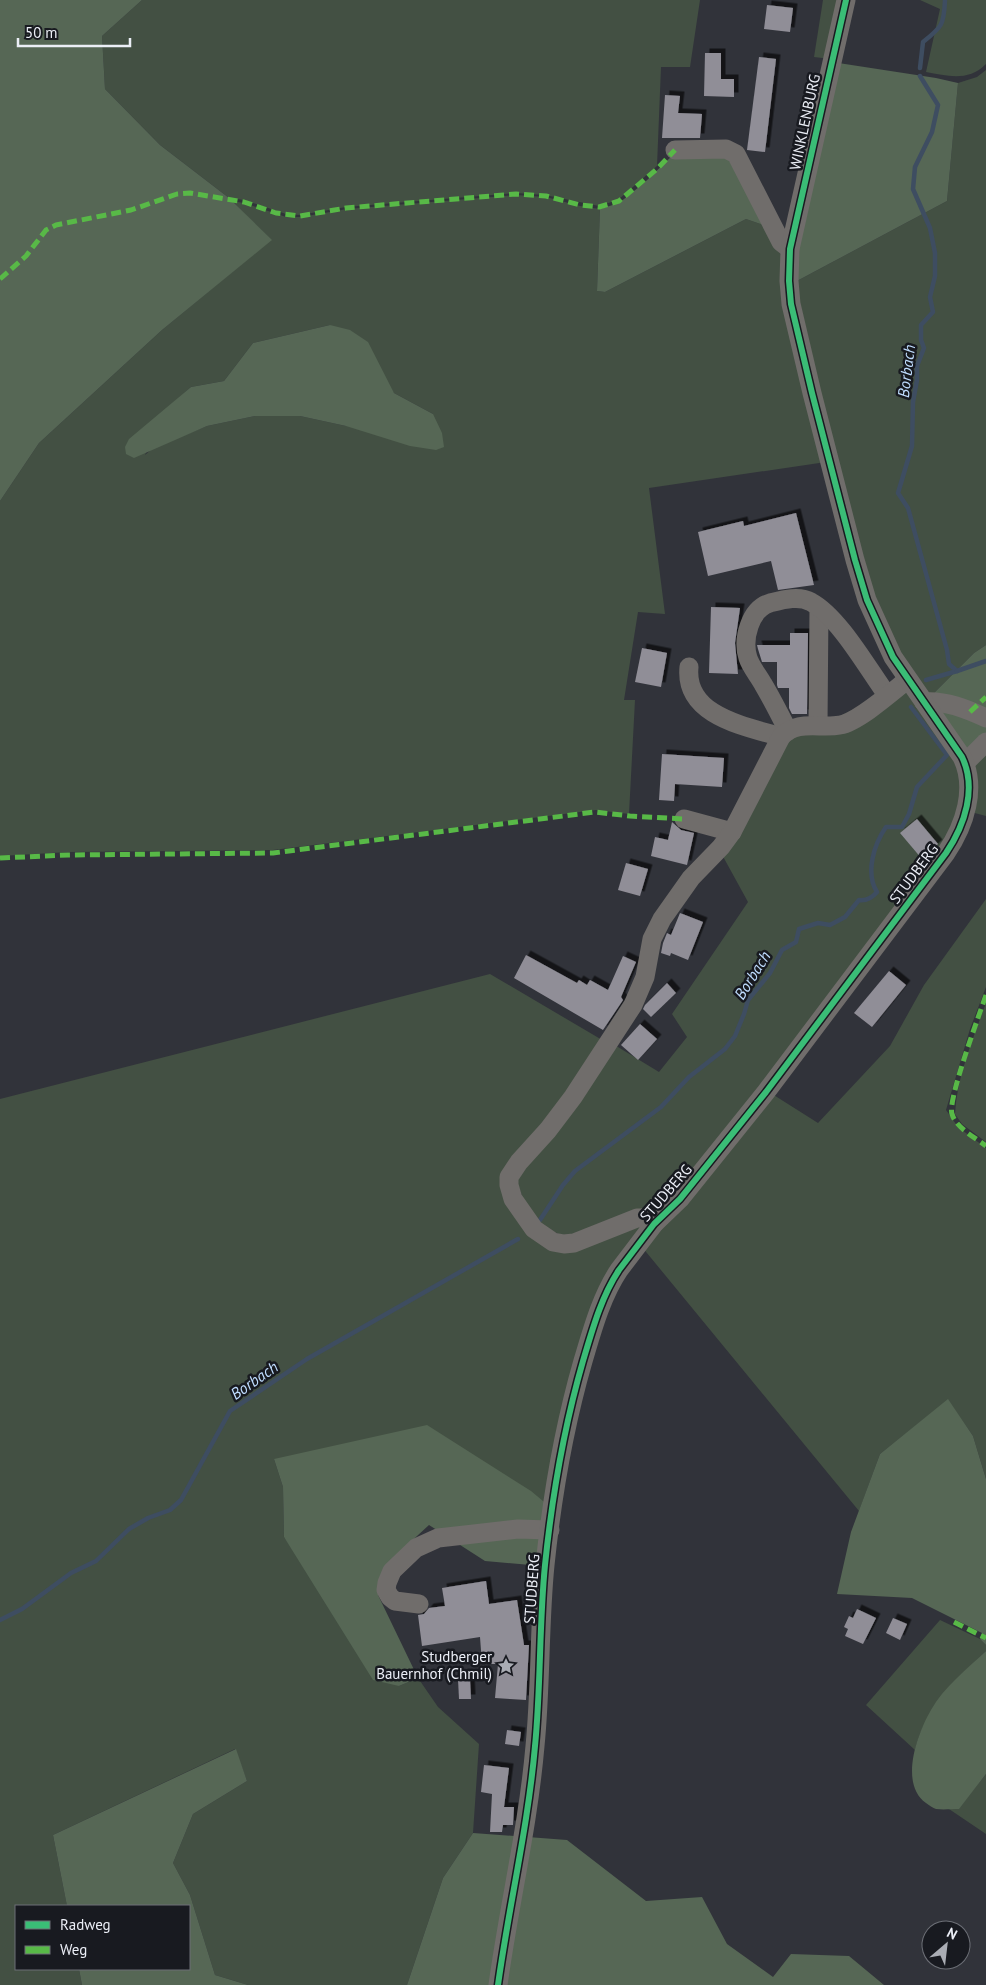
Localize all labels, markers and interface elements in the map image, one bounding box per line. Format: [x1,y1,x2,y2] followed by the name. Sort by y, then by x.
[18,15,130,47] scale bar
[25,23,58,42] text: 50 m
[785,72,824,172] street label: WINKLENBURG
[893,343,919,399] water label: Borbach
[885,840,942,907] street label: STUDBERG
[729,947,775,1003] water label: Borbach
[635,1160,696,1225] street label: STUDBERG
[226,1356,282,1404] water label: Borbach
[520,1553,543,1625] street label: STUDBERG
[376,1647,492,1683] place label: Studberger Bauernhof (Chmil)
[496,1656,516,1676] place icon: Studberger Bauernhof (Chmil)
[15,1905,190,1970] legend
[60,1915,111,1934] text: Radweg
[921,1920,971,1970] north arrow
[944,1923,960,1944] text: N
[60,1940,87,1959] text: Weg

